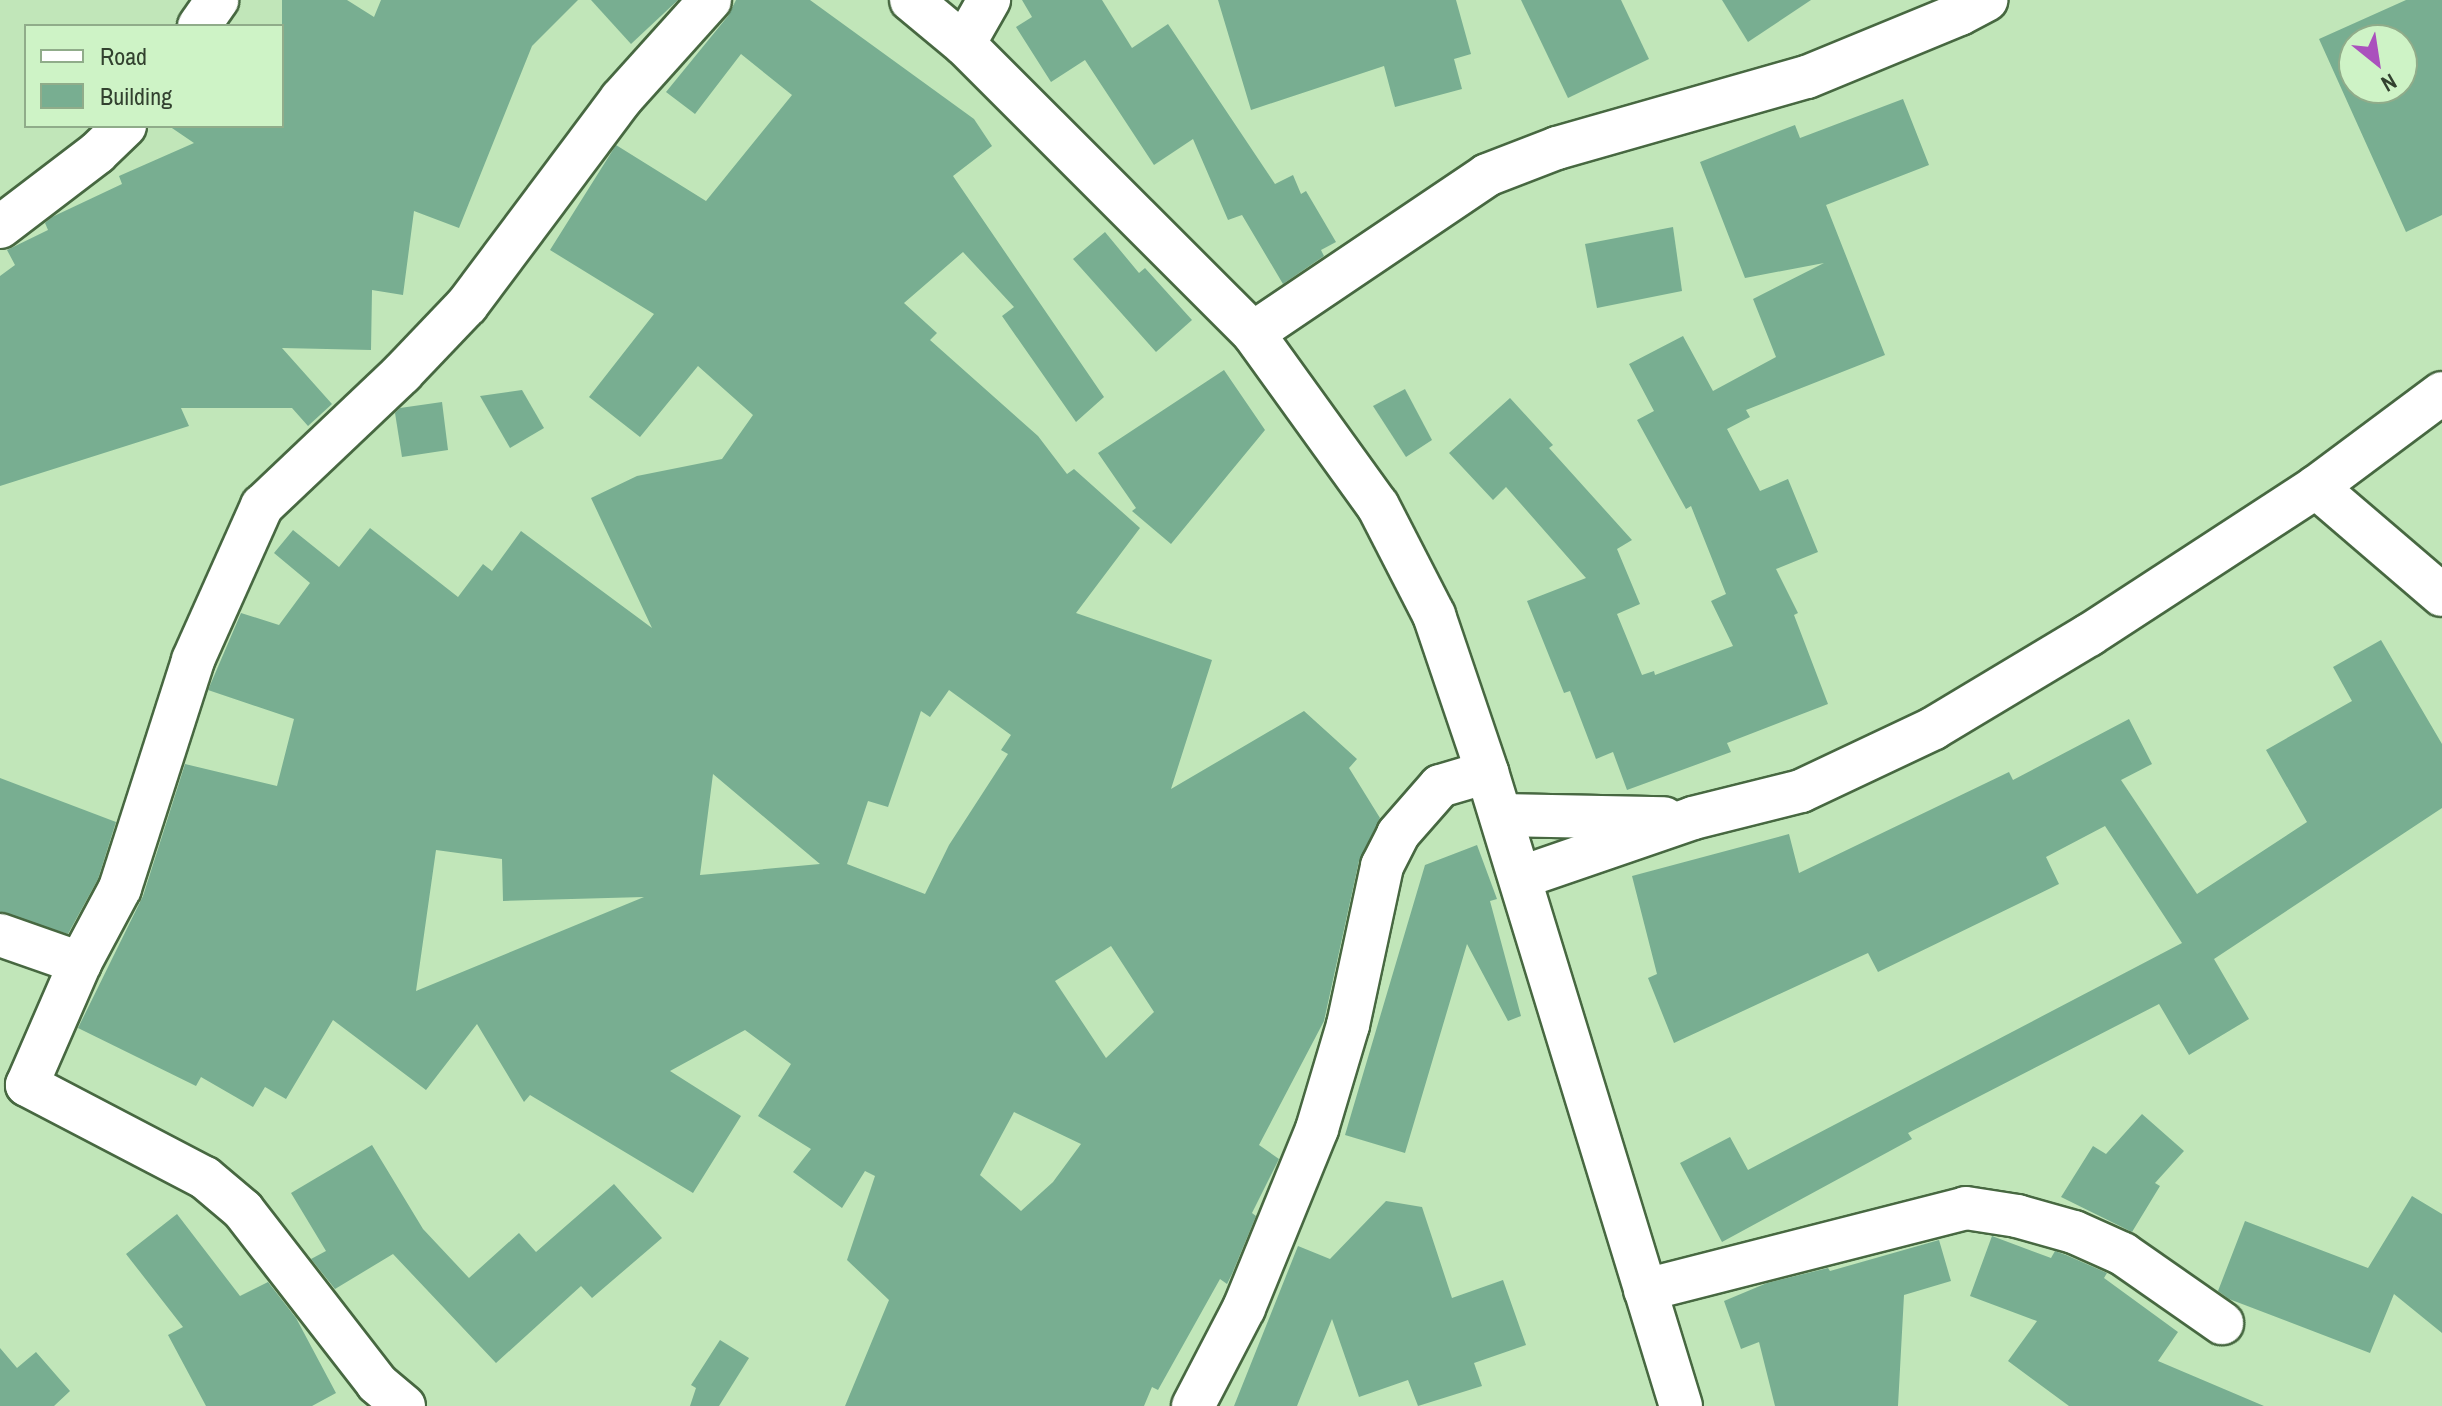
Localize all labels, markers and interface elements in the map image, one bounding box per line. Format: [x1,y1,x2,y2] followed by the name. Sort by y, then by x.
[24,24,284,128] legend
[2338,24,2418,104] north arrow
[100,40,147,72] text: Road
[2376,67,2402,99] text: N
[100,80,172,112] text: Building

